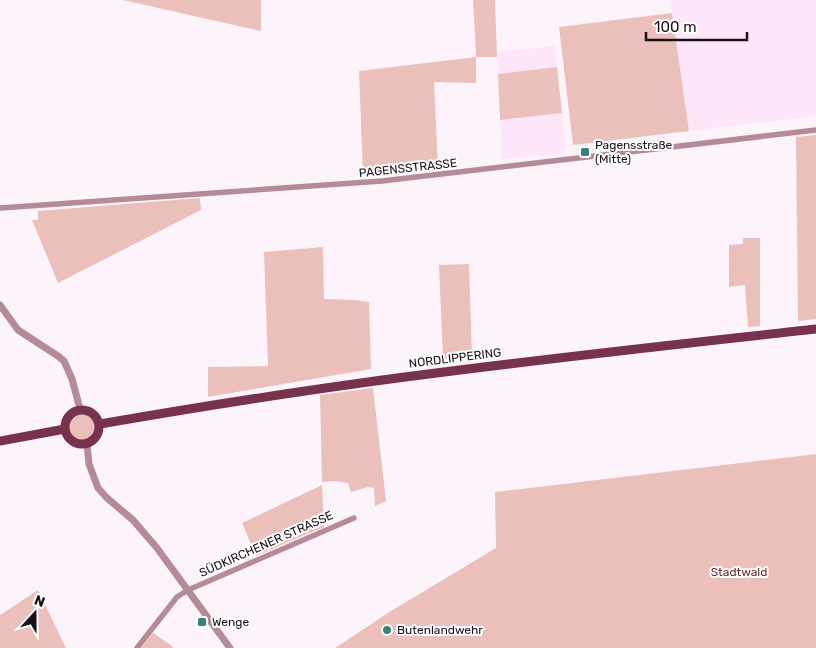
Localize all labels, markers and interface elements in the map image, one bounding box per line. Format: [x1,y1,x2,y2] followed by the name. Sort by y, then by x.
[646,10,747,42] scale bar
[654,18,696,36] text: 100 m
[595,138,672,166] place label: Pagensstraße (Mitte)
[579,146,591,158] marker: Pagensstraße (Mitte)
[358,156,458,180] street label: PAGENSSTRASSE
[408,345,502,371] street label: NORDLIPPERING
[197,508,335,580] street label: SÜDKIRCHENER STRASSE
[711,565,767,579] park label: Stadtwald
[10,588,60,638] north arrow
[32,592,47,611] text: N
[212,615,250,629] place label: Wenge
[196,616,208,628] marker: Wenge
[397,623,483,637] place label: Butenlandwehr
[381,624,393,636] marker: Butenlandwehr

